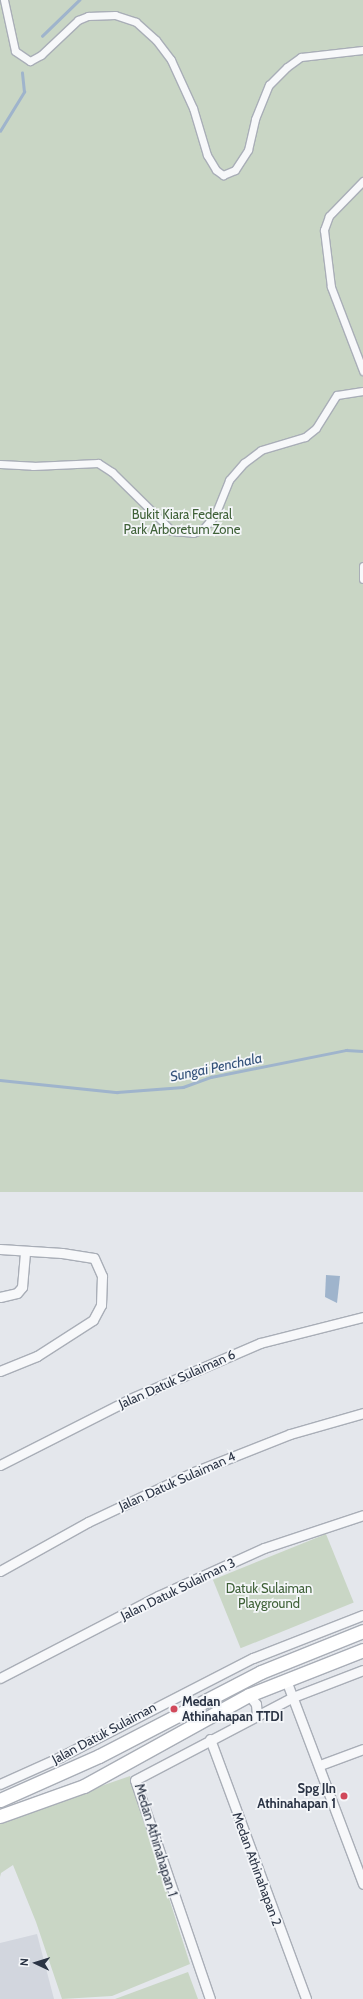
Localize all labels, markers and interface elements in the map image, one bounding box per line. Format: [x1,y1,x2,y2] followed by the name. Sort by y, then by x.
[124,507,240,538] park label: Bukit Kiara Federal Park Arboretum Zone
[168,1049,264,1085] water label: Sungai Penchala
[116,1346,238,1412] street label: Jalan Datuk Sulaiman 6
[116,1448,238,1514] street label: Jalan Datuk Sulaiman 4
[118,1554,238,1624] street label: Jalan Datuk Sulaiman 3
[226,1581,312,1612] park label: Datuk Sulaiman Playground
[182,1694,283,1725] place label: Medan Athinahapan TTDI
[49,1699,159,1767] street label: Jalan Datuk Sulaiman
[169,1704,179,1714] marker: Medan Athinahapan TTDI
[257,1781,336,1812] place label: Spg Jln Athinahapan 1
[131,1782,181,1898] street label: Medan Athinahapan 1
[339,1791,349,1801] marker: Spg Jln Athinahapan 1
[229,1810,285,1928] street label: Medan Athinahapan 2
[16,1943,56,1983] north arrow
[17,1958,31,1967] text: N

